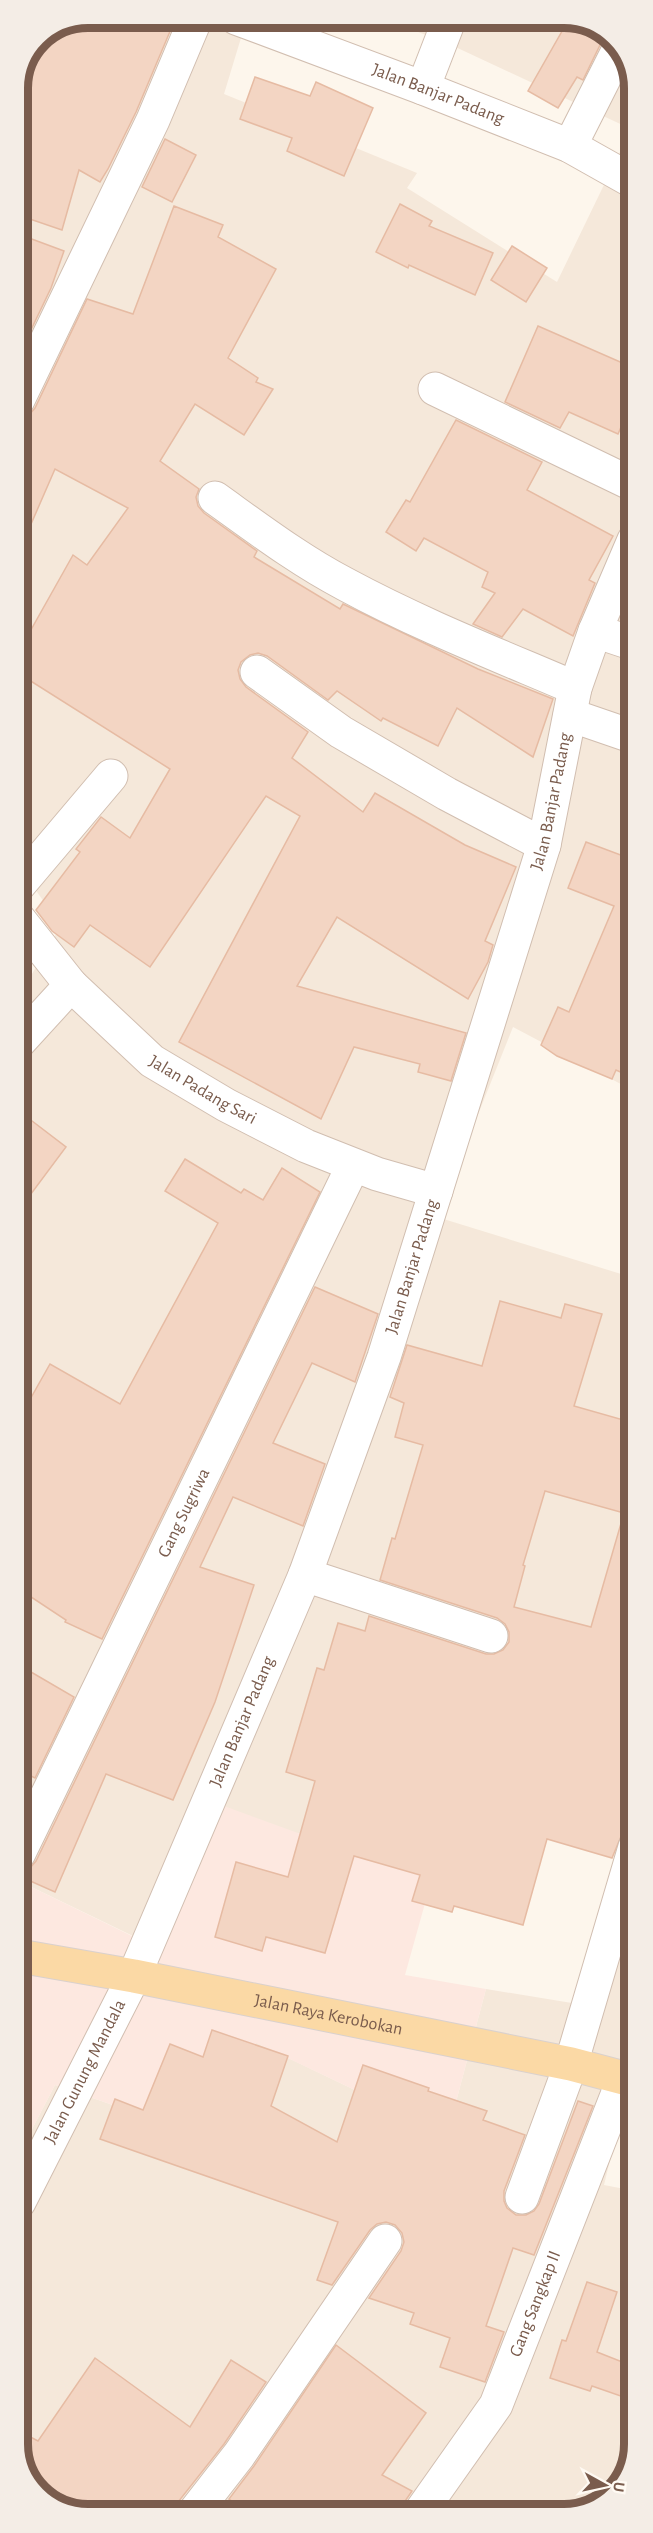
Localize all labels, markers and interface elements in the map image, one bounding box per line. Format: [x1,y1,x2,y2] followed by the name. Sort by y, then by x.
[370,61,507,128] street label: Jalan Banjar Padang
[528,731,575,872] street label: Jalan Banjar Padang
[146,1052,259,1128] street label: Jalan Padang Sari
[383,1197,442,1336] street label: Jalan Banjar Padang
[155,1466,213,1560] street label: Gang Sugriwa
[207,1654,278,1790] street label: Jalan Banjar Padang
[253,1991,404,2039] street label: Jalan Raya Kerobokan
[41,1997,129,2147] street label: Jalan Gunung Mandala
[507,2248,564,2359] street label: Gang Sangkap II
[575,2455,635,2515] north arrow
[610,2481,627,2493] text: U

